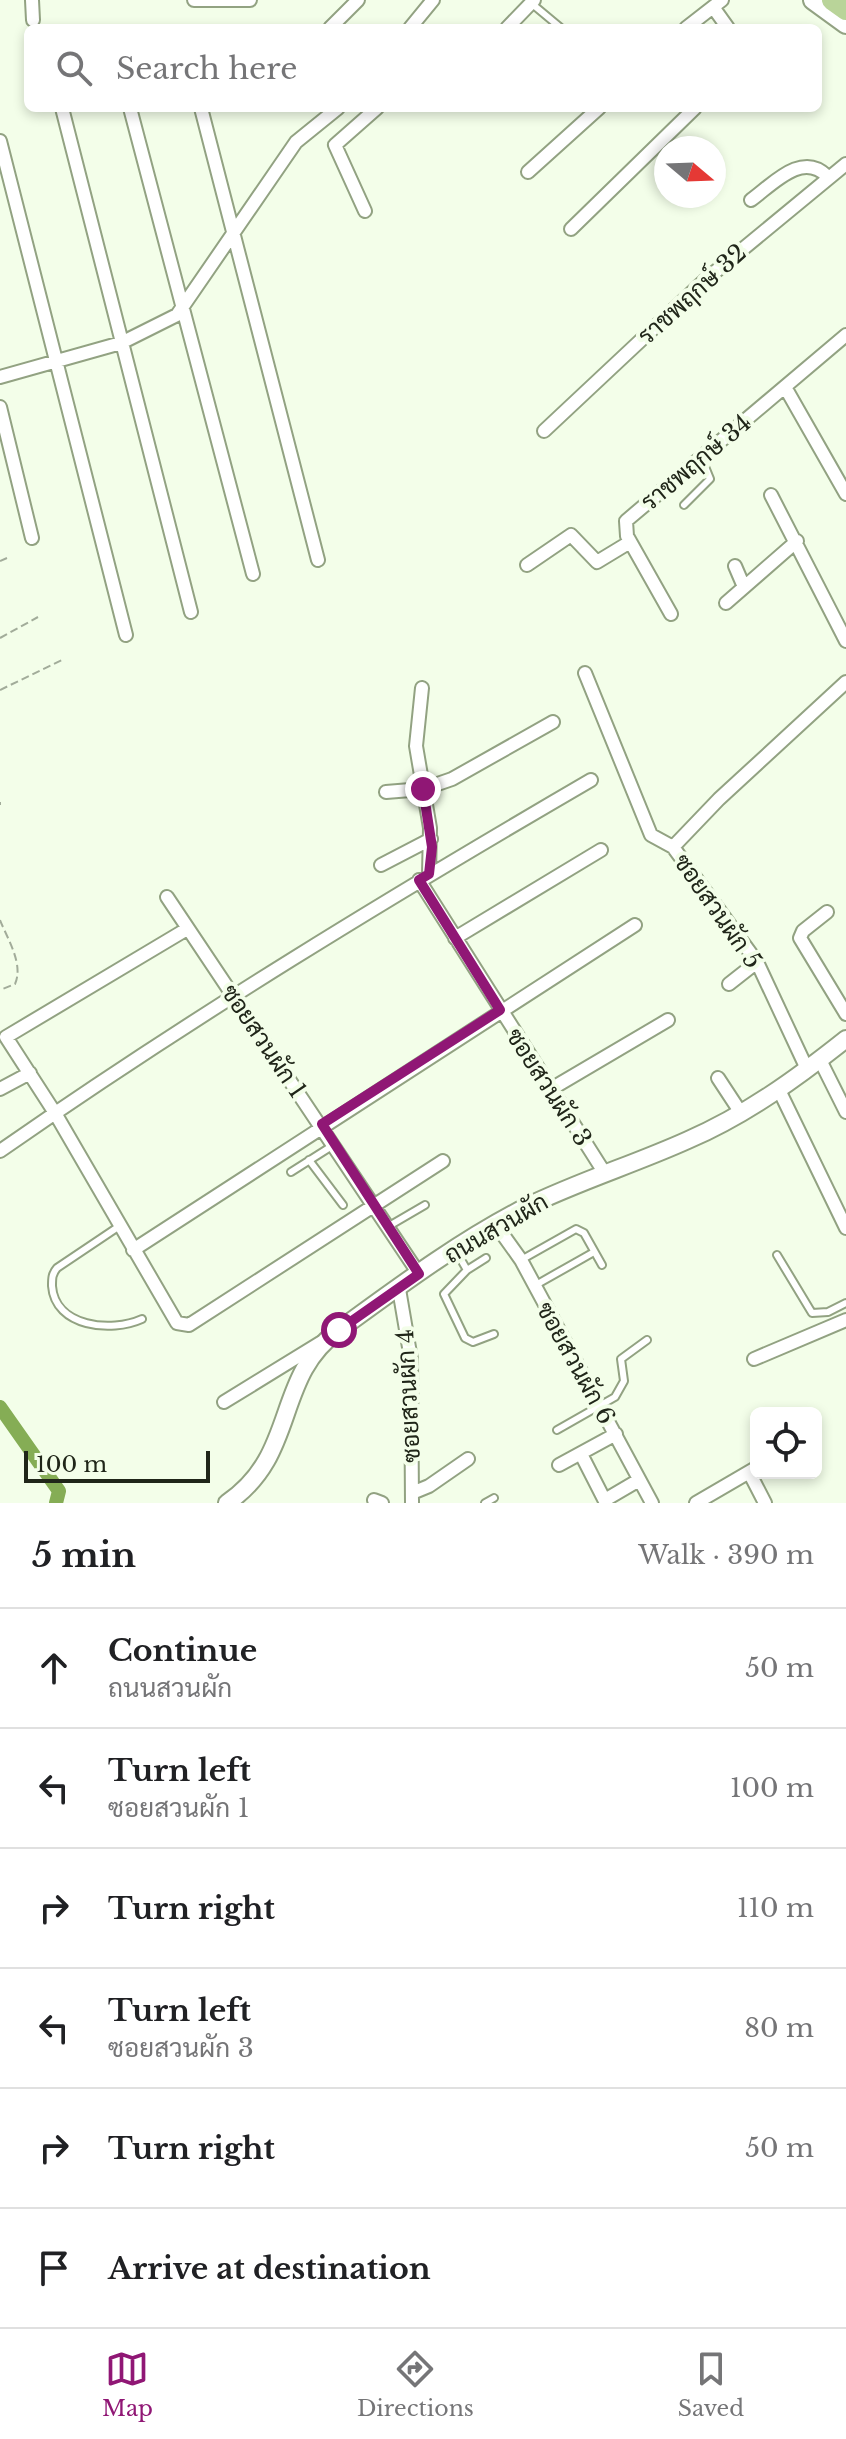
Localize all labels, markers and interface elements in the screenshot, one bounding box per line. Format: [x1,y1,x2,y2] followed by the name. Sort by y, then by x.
[24,24,822,112] search box
[52,46,96,90] icon: search
[116,50,297,87] text: Search here
[654,136,726,208] north arrow
[631,237,752,350] street label: ราชพฤกษ์ 32
[634,407,757,516] street label: ราชพฤกษ์ 34
[405,771,441,807] route end
[668,848,768,974] street label: ซอยสวนผัก 5
[216,979,312,1103] street label: ซอยสวนผัก 1
[500,1023,598,1151] street label: ซอยสวนผัก 3
[439,1187,553,1269] street label: ถนนสวนผัก
[531,1297,621,1429] street label: ซอยสวนผัก 6
[321,1312,357,1348] route start
[390,1328,426,1464] street label: ซอยสวนผัก 4
[750,1407,822,1479] map controls
[750,1407,822,1479] button: locate
[24,1447,210,1483] scale bar
[36,1451,107,1478] text: 100 m
[32,1534,136,1576] text: 5 min
[638,1539,814,1571] text: Walk · 390 m
[108,1632,257,1669] text: Continue
[32,1646,76,1690] icon: ahead
[745,1652,814,1684] text: 50 m
[108,1672,232,1704] text: ถนนสวนผัก
[108,1752,251,1789] text: Turn left
[32,1766,76,1810] icon: left
[730,1772,814,1804] text: 100 m
[108,1792,249,1824] text: ซอยสวนผัก 1
[32,1886,76,1930] icon: right
[108,1890,275,1927] text: Turn right
[737,1892,814,1924] text: 110 m
[108,1992,251,2029] text: Turn left
[32,2006,76,2050] icon: left
[744,2012,814,2044] text: 80 m
[108,2032,254,2064] text: ซอยสวนผัก 3
[32,2126,76,2170] icon: right
[108,2130,275,2167] text: Turn right
[745,2132,814,2164] text: 50 m
[32,2246,76,2290] icon: arrive
[108,2250,431,2287] text: Arrive at destination
[102,2347,153,2422] tab: Map
[357,2347,474,2422] tab: Directions
[678,2347,744,2422] tab: Saved

